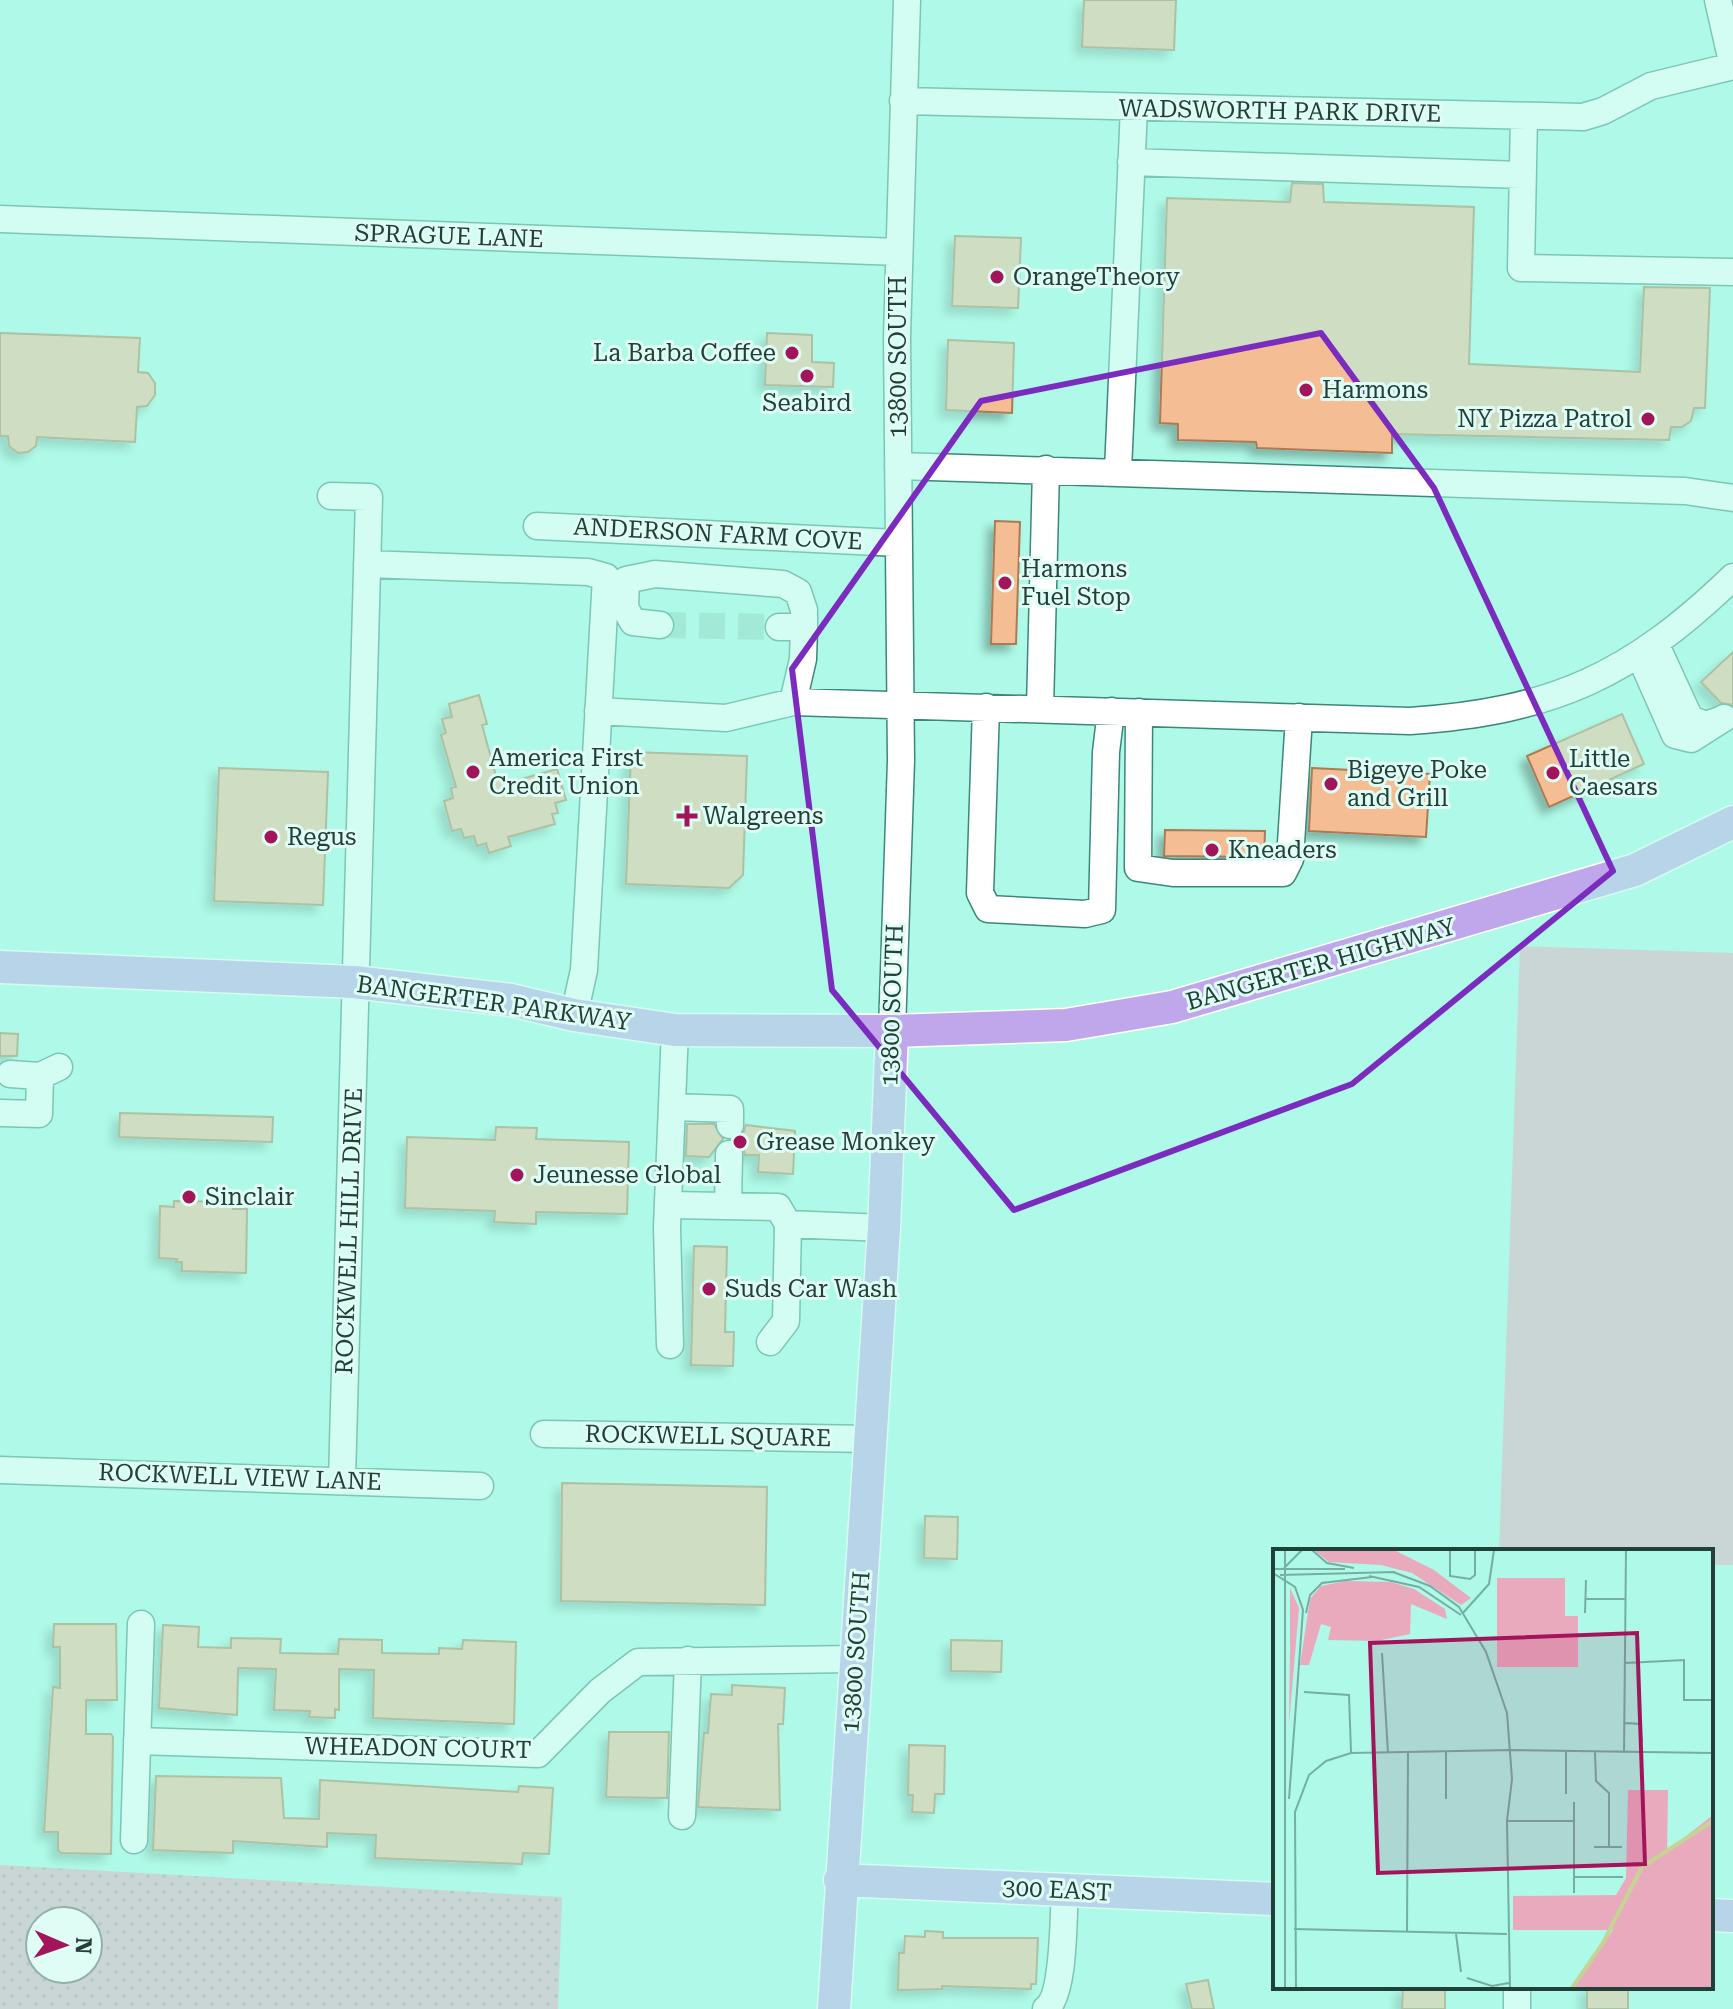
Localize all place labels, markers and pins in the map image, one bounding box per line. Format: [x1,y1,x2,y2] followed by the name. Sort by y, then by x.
[1013,263,1181,291] place label: OrangeTheory
[988,268,1006,286] marker: OrangeTheory
[593,339,776,367] place label: La Barba Coffee
[783,344,801,362] marker: La Barba Coffee
[798,367,816,385] marker: Seabird
[1322,376,1428,404] place label: Harmons
[1297,381,1315,399] marker: Harmons
[762,389,852,417] place label: Seabird
[1457,405,1632,433] place label: NY Pizza Patrol
[1639,410,1657,428] marker: NY Pizza Patrol
[1021,555,1131,611] place label: Harmons Fuel Stop
[996,574,1014,592] marker: Harmons Fuel Stop
[489,744,643,800] place label: America First Credit Union
[1569,745,1658,801] place label: Little Caesars
[1347,756,1487,812] place label: Bigeye Poke and Grill
[464,763,482,781] marker: America First Credit Union
[1544,764,1562,782] marker: Little Caesars
[1322,775,1340,793] marker: Bigeye Poke and Grill
[703,802,823,830] place label: Walgreens
[678,807,696,825] marker: Walgreens
[287,823,356,851] place label: Regus
[262,828,280,846] marker: Regus
[1228,836,1337,864] place label: Kneaders
[1203,841,1221,859] marker: Kneaders
[756,1128,936,1156] place label: Grease Monkey
[731,1133,749,1151] marker: Grease Monkey
[533,1161,721,1189] place label: Jeunesse Global
[508,1166,526,1184] marker: Jeunesse Global
[205,1183,295,1211] place label: Sinclair
[180,1188,198,1206] marker: Sinclair
[725,1275,897,1303] place label: Suds Car Wash
[700,1280,718,1298] marker: Suds Car Wash

